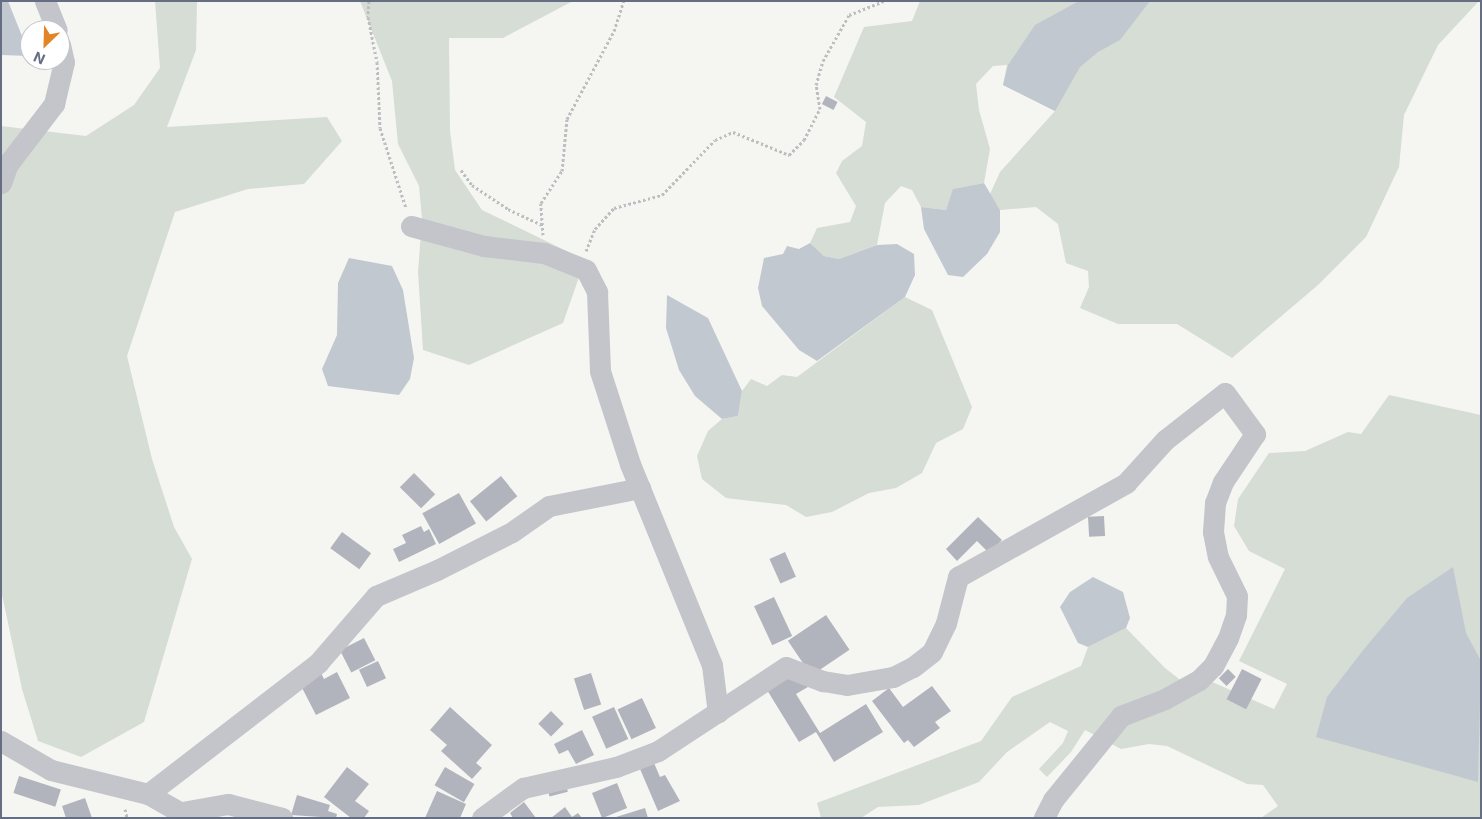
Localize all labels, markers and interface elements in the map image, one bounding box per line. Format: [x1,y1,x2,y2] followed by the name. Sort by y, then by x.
[20,20,70,70] north arrow
[31,48,47,68] text: N

